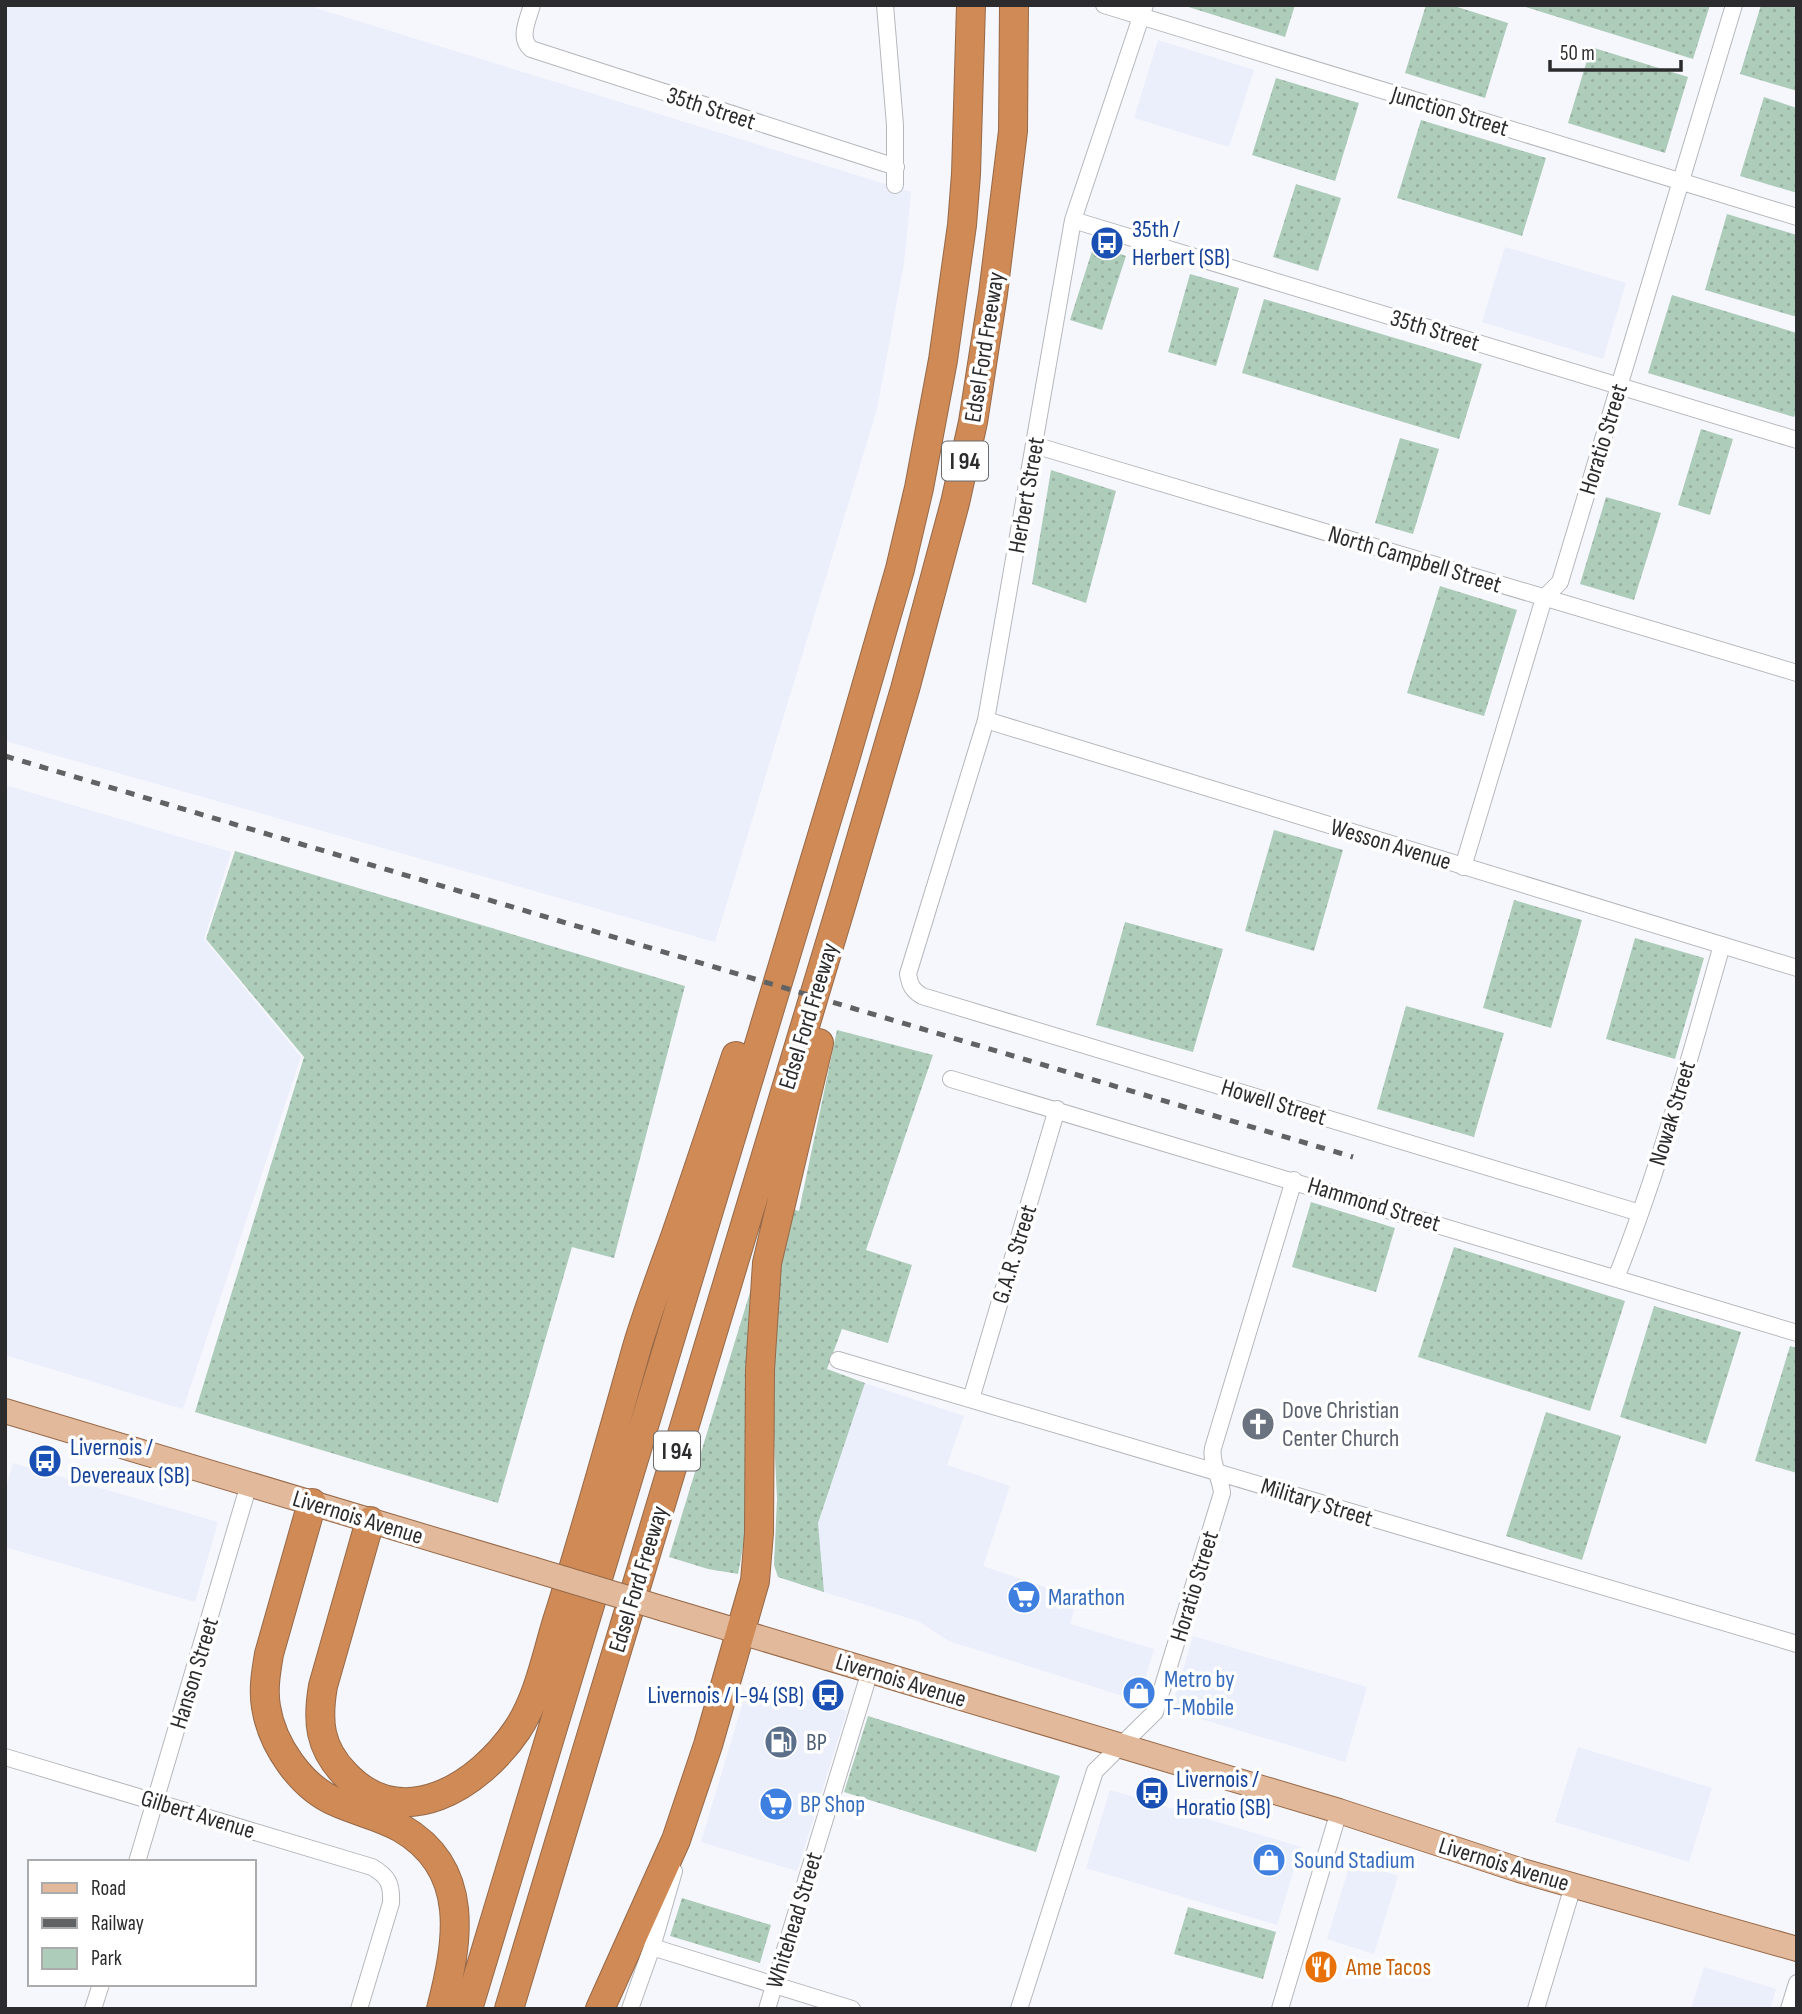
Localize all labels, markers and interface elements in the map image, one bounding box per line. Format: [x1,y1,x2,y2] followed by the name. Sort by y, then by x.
[1550,28,1681,72] scale bar
[1560,41,1595,66] text: 50 m
[1387,80,1512,143] street label: Junction Street
[663,81,759,136] street label: 35th Street
[1132,215,1230,272] place label: 35th / Herbert (SB)
[1088,224,1126,262] bus stop icon: 35th / Herbert (SB)
[958,270,1011,424] street label: Edsel Ford Freeway
[1387,303,1483,358] street label: 35th Street
[1573,380,1634,498] street label: Horatio Street
[1002,435,1051,555] street label: Herbert Street
[942,442,988,481] road number: I 94
[1325,519,1505,600] street label: North Campbell Street
[1327,812,1455,877] street label: Wesson Avenue
[772,939,845,1093] street label: Edsel Ford Freeway
[1643,1057,1702,1169] street label: Nowak Street
[1218,1073,1330,1132] street label: Howell Street
[1304,1171,1444,1238] street label: Hammond Street
[986,1201,1043,1307] street label: G.A.R. Street
[1282,1396,1399,1453] place label: Dove Christian Center Church
[1239,1405,1277,1443] church icon: Dove Christian Center Church
[654,1432,700,1470] road number: I 94
[70,1433,190,1490] place label: Livernois / Devereaux (SB)
[26,1442,64,1480] bus stop icon: Livernois / Devereaux (SB)
[1257,1472,1376,1533] street label: Military Street
[289,1484,427,1551] street label: Livernois Avenue
[602,1502,675,1656] street label: Edsel Ford Freeway
[1164,1527,1225,1645] street label: Horatio Street
[1005,1578,1043,1616] supermarket icon: Marathon
[1048,1583,1125,1612] place label: Marathon
[164,1614,225,1732] street label: Hanson Street
[832,1647,970,1714] street label: Livernois Avenue
[1164,1665,1234,1722] place label: Metro by T-Mobile
[1120,1674,1158,1712] shop icon: Metro by T-Mobile
[809,1676,847,1714] bus stop icon: Livernois / I-94 (SB)
[648,1681,804,1710] place label: Livernois / I-94 (SB)
[762,1723,800,1761] fuel station icon: BP
[806,1728,827,1757] place label: BP
[1176,1765,1271,1822] place label: Livernois / Horatio (SB)
[1133,1774,1171,1812] bus stop icon: Livernois / Horatio (SB)
[137,1783,258,1846] street label: Gilbert Avenue
[757,1785,795,1823] supermarket icon: BP Shop
[800,1790,865,1819] place label: BP Shop
[1435,1831,1573,1898] street label: Livernois Avenue
[1250,1841,1288,1879] shop icon: Sound Stadium
[1294,1846,1415,1875] place label: Sound Stadium
[760,1849,829,1992] street label: Whitehead Street
[28,1860,256,1986] legend
[91,1876,126,1901] text: Road
[91,1911,144,1936] text: Railway
[91,1946,122,1971] text: Park
[1302,1948,1340,1986] restaurant icon: Ame Tacos
[1345,1953,1431,1982] place label: Ame Tacos

